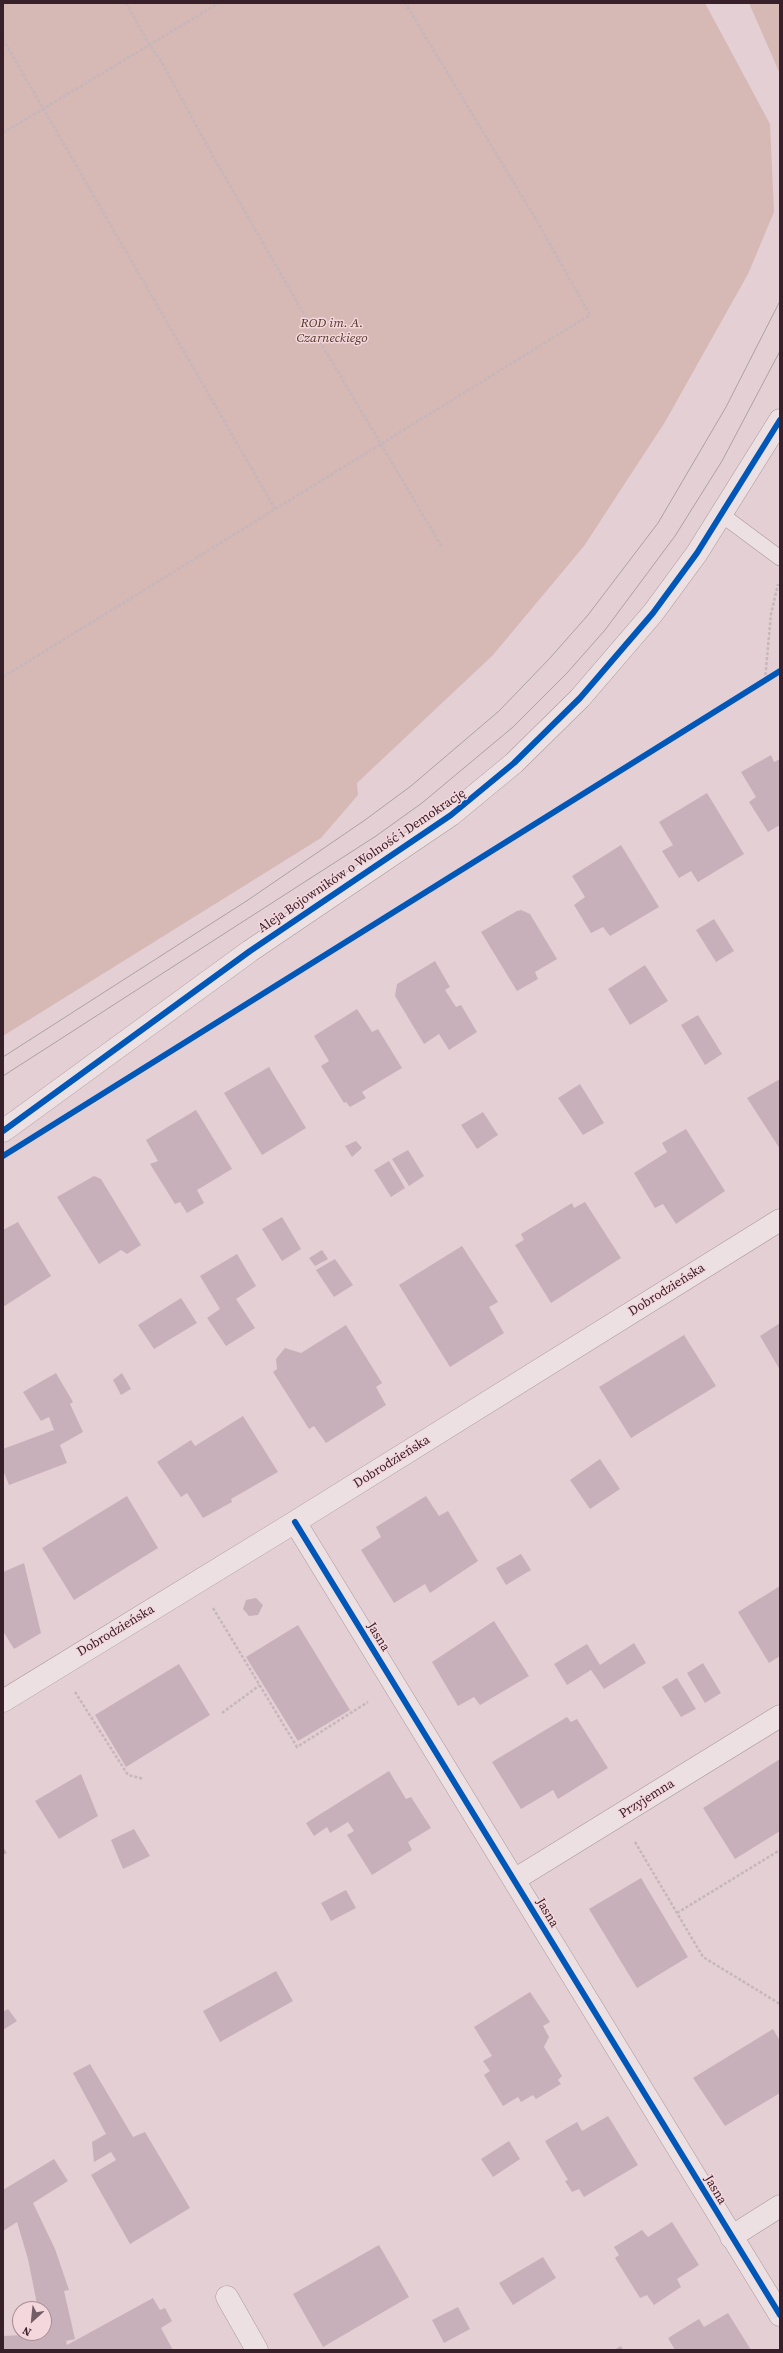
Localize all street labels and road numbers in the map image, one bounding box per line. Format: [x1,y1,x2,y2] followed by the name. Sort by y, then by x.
[255,786,469,936] street label: Aleja Bojowników o Wolność i Demokrację
[626,1260,708,1320] street label: Dobrodzieńska
[351,1432,433,1492] street label: Dobrodzieńska
[75,1602,157,1660] street label: Dobrodzieńska
[363,1620,393,1654] street label: Jasna
[617,1776,677,1822] street label: Przyjemna
[532,1896,562,1930] street label: Jasna
[700,2173,730,2207] street label: Jasna

